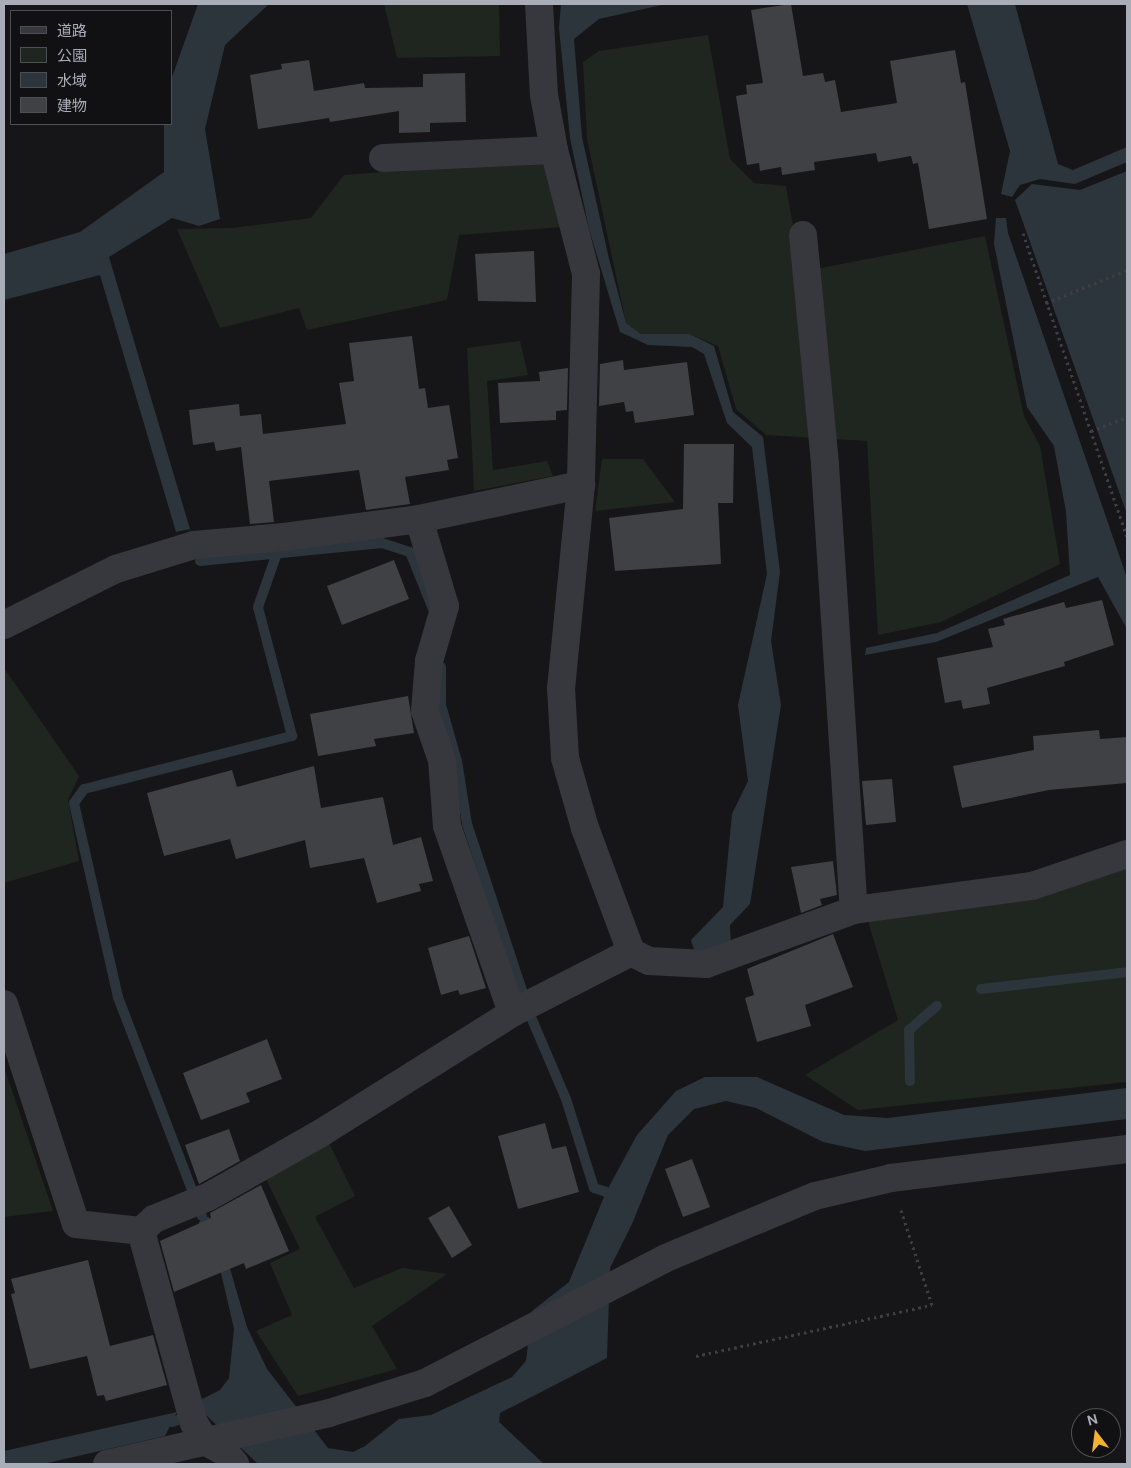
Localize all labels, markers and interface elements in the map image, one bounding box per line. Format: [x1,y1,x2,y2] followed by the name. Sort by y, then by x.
[10,10,172,125] legend
[57,21,87,41] text: 道路
[57,46,87,66] text: 公園
[57,71,87,91] text: 水域
[57,96,87,116] text: 建物
[1071,1408,1121,1458] north arrow
[1085,1409,1100,1429] text: N

